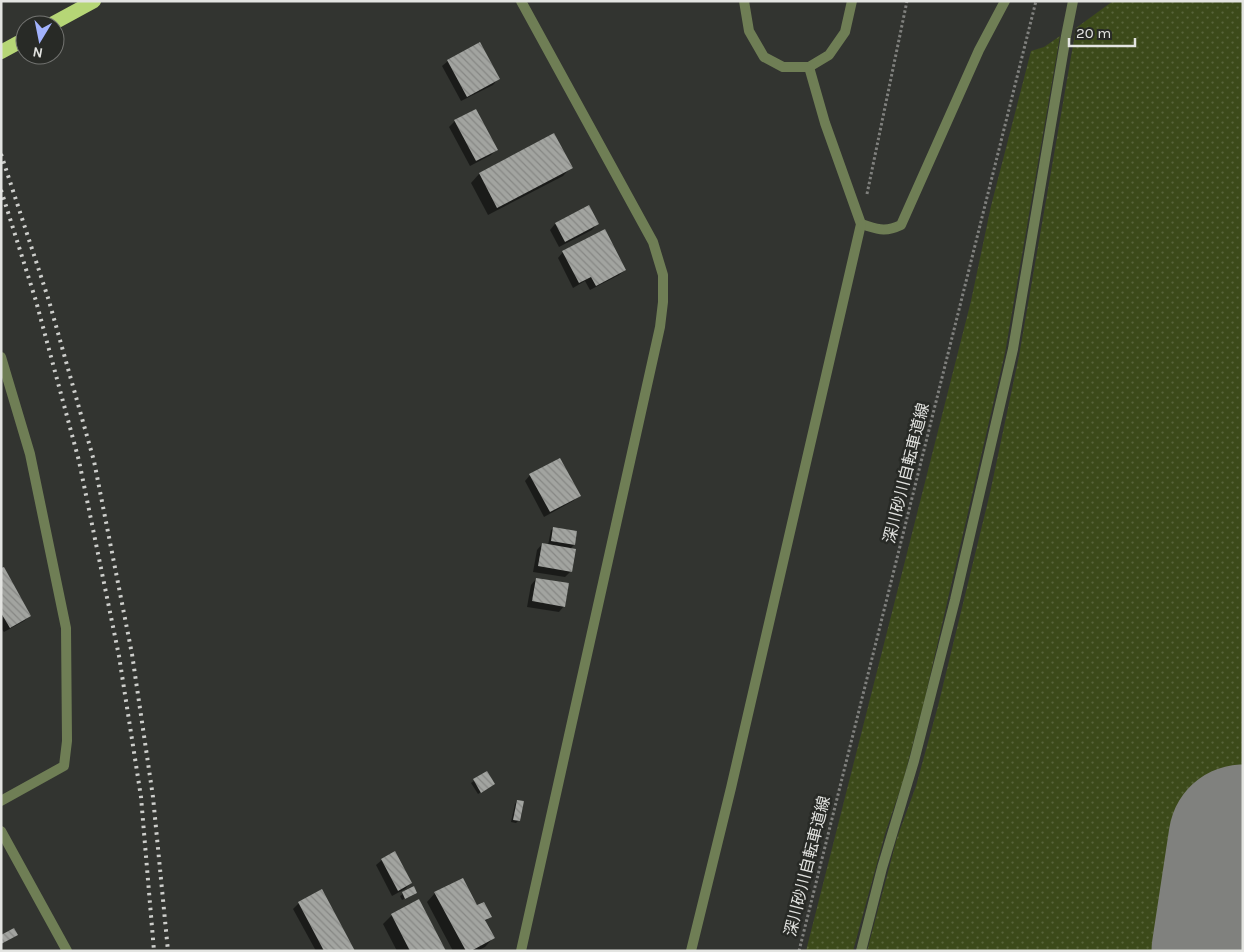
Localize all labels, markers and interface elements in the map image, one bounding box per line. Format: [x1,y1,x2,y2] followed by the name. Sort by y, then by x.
[15,15,65,65] north arrow
[1069,15,1135,47] scale bar
[1076,24,1111,42] text: 20 m
[31,43,44,62] text: N
[879,401,933,545] street label: 深川砂川自転車道線
[780,794,834,938] street label: 深川砂川自転車道線

